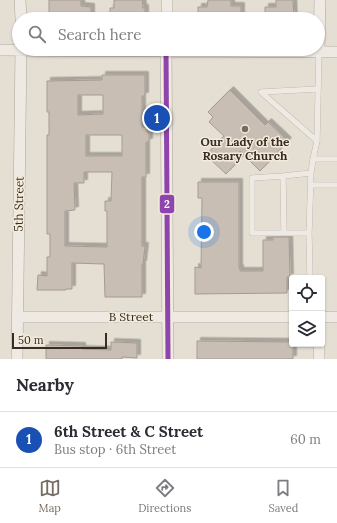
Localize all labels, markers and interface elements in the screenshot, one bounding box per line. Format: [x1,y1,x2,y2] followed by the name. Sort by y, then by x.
[12,12,325,56] search box
[26,23,48,45] icon: search
[58,25,141,44] text: Search here
[144,103,170,133] pin: 1
[240,124,250,134] marker: Our Lady of the Rosary Church
[200,134,290,163] place label: Our Lady of the Rosary Church
[11,176,26,232] street label: 5th Street
[159,194,175,214] line badge: 2
[164,197,170,211] text: 2
[194,222,214,242] your location
[289,275,325,347] map controls
[289,275,325,311] button: locate
[109,309,154,324] street label: B Street
[289,311,325,347] button: layers
[12,331,107,350] scale bar
[18,333,44,347] text: 50 m
[16,374,74,396] text: Nearby
[54,422,203,441] text: 6th Street & C Street
[26,431,32,448] text: 1
[290,431,321,448] text: 60 m
[54,441,176,458] text: Bus stop · 6th Street
[39,477,61,515] tab: Map
[138,477,191,515] tab: Directions
[269,477,298,515] tab: Saved

